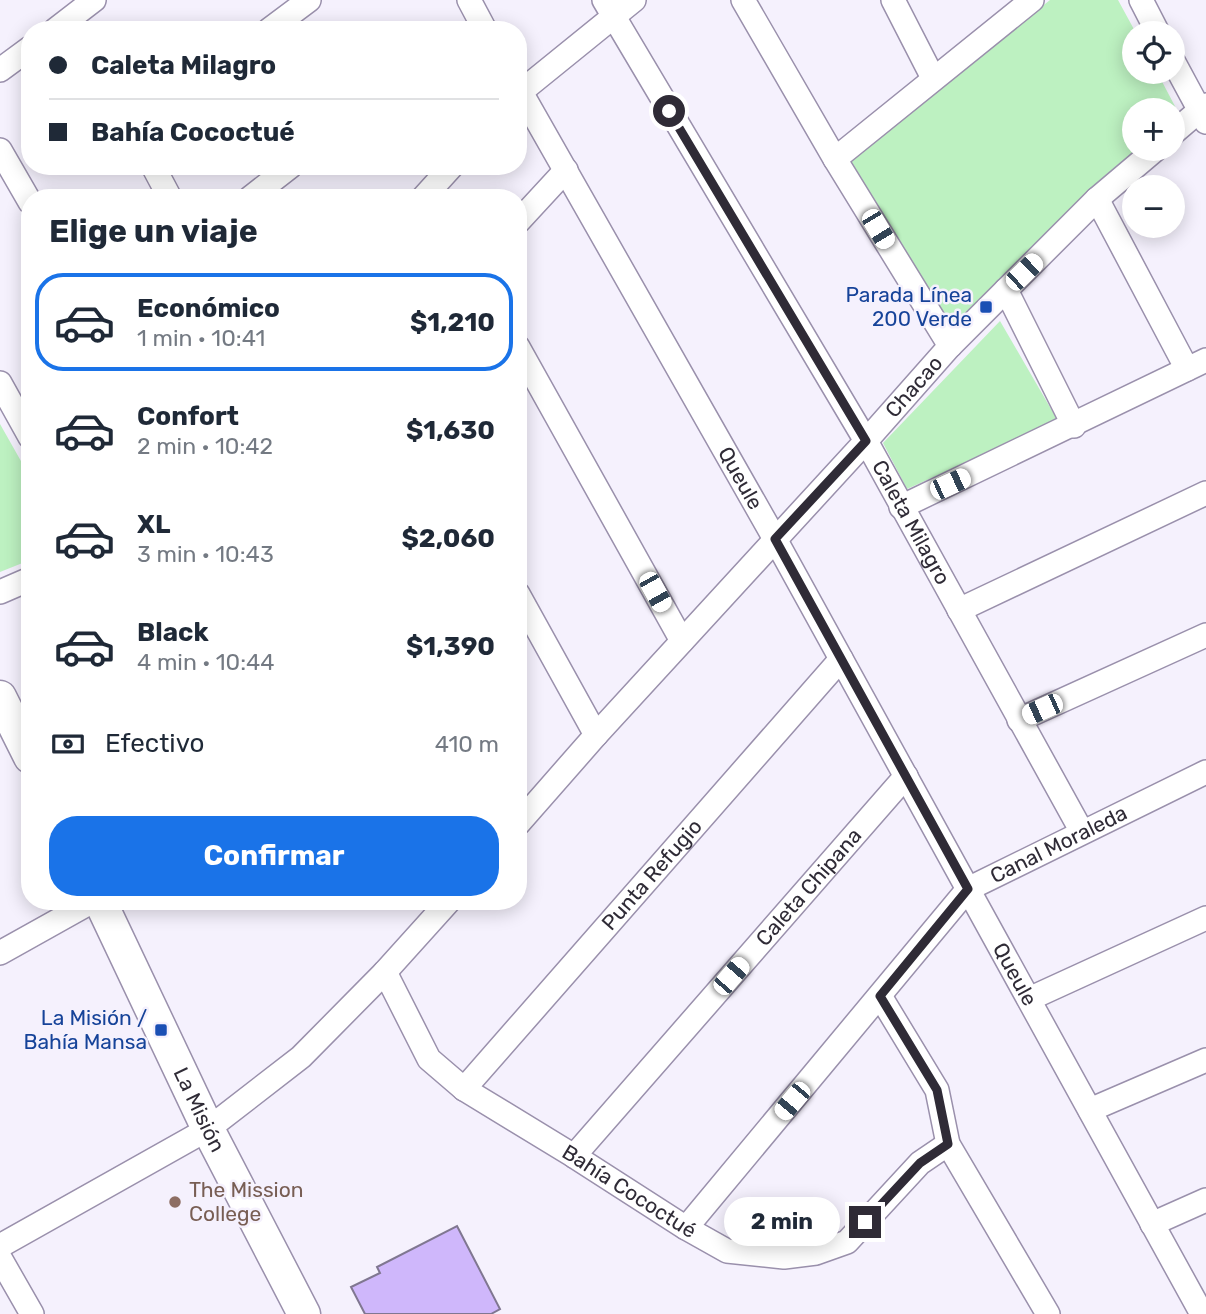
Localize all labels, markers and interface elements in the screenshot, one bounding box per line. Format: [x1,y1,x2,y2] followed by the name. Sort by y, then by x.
[1122,21,1185,238] map controls
[1122,21,1185,84] button: locate
[91,50,276,81] text: Caleta Milagro
[653,95,685,127] route start
[1122,98,1185,161] button: +
[91,117,295,148] text: Bahía Cococtué
[1122,175,1185,238] button: −
[859,206,898,252] car
[49,212,258,250] text: Elige un viaje
[1002,250,1047,294] car
[846,282,972,331] place label: Parada Línea 200 Verde
[53,291,116,354] icon: car
[137,293,280,324] text: Económico
[978,299,994,315] marker: Parada Línea 200 Verde
[410,307,495,338] text: $1,210
[137,324,265,352] text: 1 min · 10:41
[880,351,947,422] street label: Chacao
[53,399,116,462] icon: car
[137,401,239,432] text: Confort
[406,415,495,446] text: $1,630
[137,432,273,460] text: 2 min · 10:42
[713,442,769,514] street label: Queule
[867,456,956,589] street label: Caleta Milagro
[927,466,974,502] car
[53,507,116,570] icon: car
[137,509,170,540] text: XL
[401,523,495,554] text: $2,060
[137,540,274,568] text: 3 min · 10:43
[636,569,675,615] car
[53,615,116,678] icon: car
[137,617,209,648] text: Black
[406,631,495,662] text: $1,390
[137,648,275,676] text: 4 min · 10:44
[1019,691,1066,727] car
[49,725,87,763] icon: cash
[105,728,204,759] text: Efectivo
[435,730,499,758] text: 410 m
[986,800,1131,888] street label: Canal Moraleda
[596,814,707,935] street label: Punta Refugio
[49,816,499,896] button: Confirmar
[751,823,867,951] street label: Caleta Chipana
[988,938,1043,1010] street label: Queule
[710,953,753,999] car
[23,1005,147,1054] place label: La Misión / Bahía Mansa
[153,1022,169,1038] marker: La Misión / Bahía Mansa
[169,1063,231,1156] street label: La Misión
[771,1078,814,1124] car
[558,1139,701,1243] street label: Bahía Cococtué
[189,1177,303,1226] place label: The Mission College
[167,1194,183,1210] marker: The Mission College
[725,1198,840,1246] callout: 2 min
[849,1206,881,1238] route end
[751,1207,813,1235] text: 2 min

